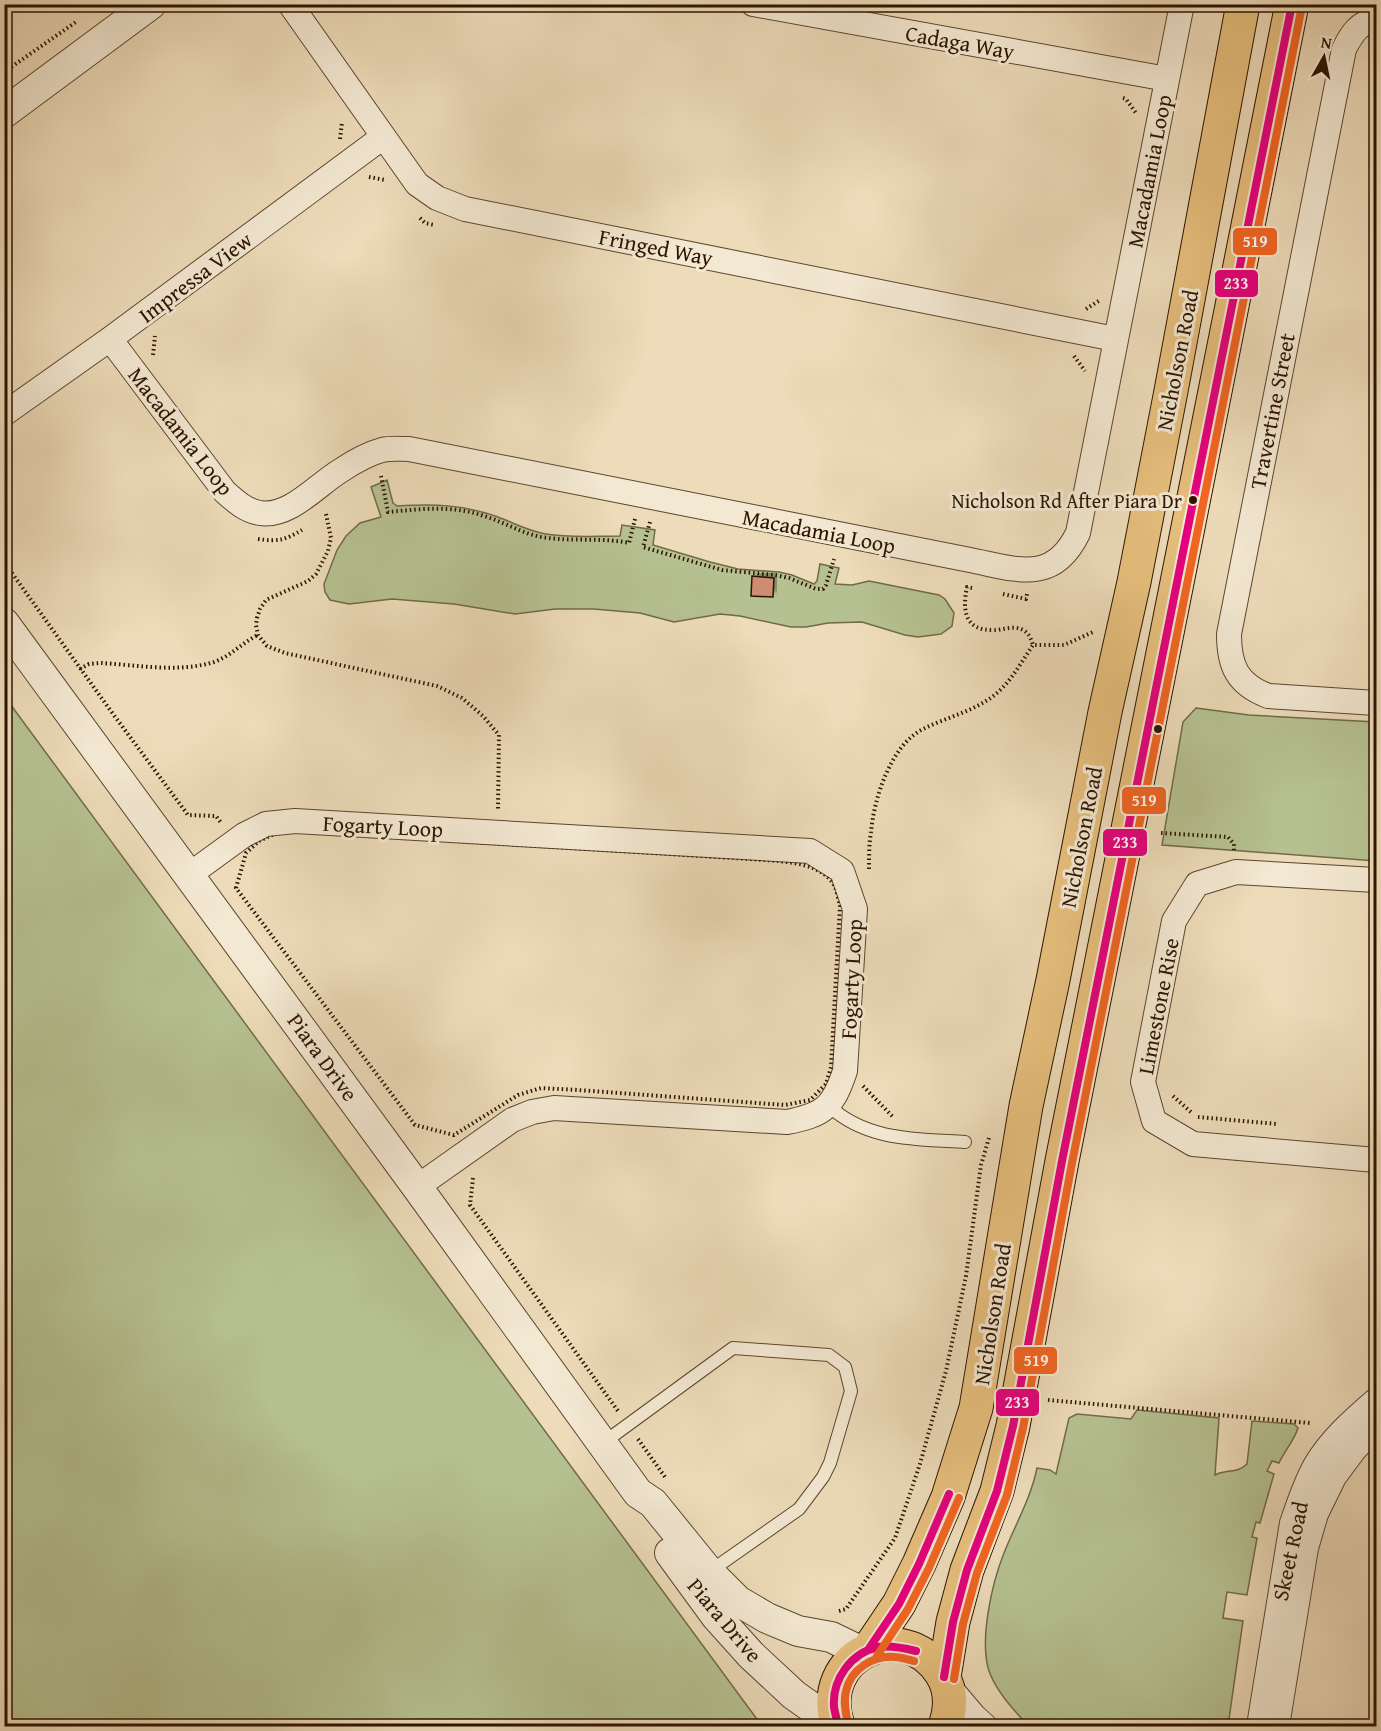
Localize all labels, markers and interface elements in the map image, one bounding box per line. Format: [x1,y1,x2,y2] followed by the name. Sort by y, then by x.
[903,17,1017,67] street label: Cadaga Way
[1294,27,1354,87] north arrow
[1319,29,1334,55] text: N
[1118,92,1180,250] street label: Macadamia Loop
[596,220,716,274] street label: Fringed Way
[132,223,259,330] street label: Impressa View
[1232,227,1278,256] line badge: 519
[1243,229,1267,253] text: 519
[1214,269,1259,298] line badge: 233
[1224,271,1248,295] text: 233
[1148,287,1206,433] street label: Nicholson Road
[1241,330,1303,492] street label: Travertine Street
[121,360,241,502] street label: Macadamia Loop
[952,486,1182,515] place label: Nicholson Rd After Piara Dr
[1187,494,1199,506] marker: Nicholson Rd After Piara Dr
[740,500,898,562] street label: Macadamia Loop
[1152,723,1164,735] unlabelled marker
[1052,764,1110,910] street label: Nicholson Road
[1121,786,1167,815] line badge: 519
[1132,788,1156,812] text: 519
[322,807,444,845] street label: Fogarty Loop
[1102,828,1148,857] line badge: 233
[1113,830,1137,854] text: 233
[832,918,870,1040] street label: Fogarty Loop
[1129,935,1187,1077] street label: Limestone Rise
[280,1006,366,1108] street label: Piara Drive
[965,1241,1019,1387] street label: Nicholson Road
[1013,1346,1058,1375] line badge: 519
[1024,1348,1048,1372] text: 519
[995,1388,1040,1417] line badge: 233
[1005,1390,1029,1414] text: 233
[1264,1498,1316,1604] street label: Skeet Road
[680,1571,770,1669] street label: Piara Drive

